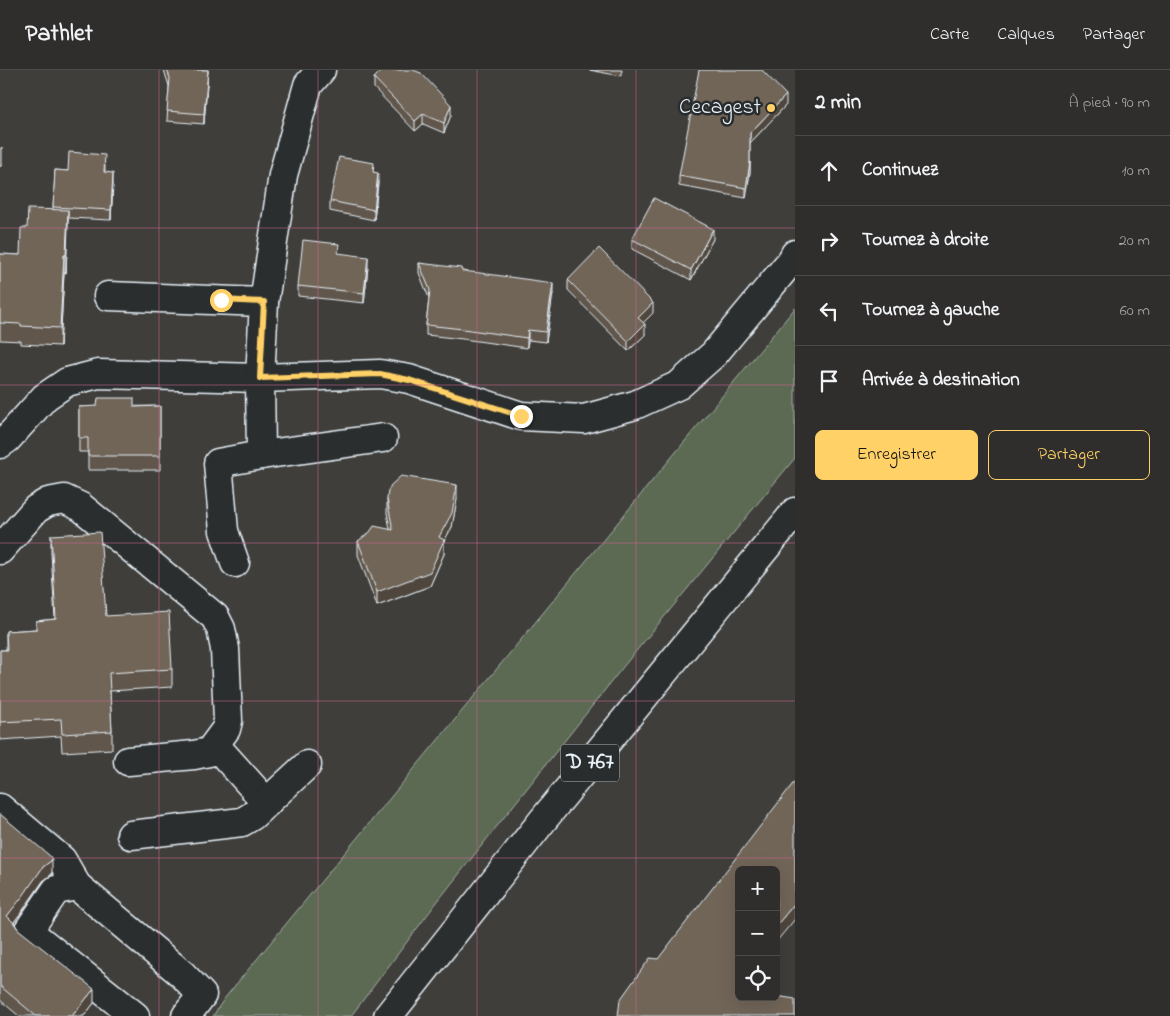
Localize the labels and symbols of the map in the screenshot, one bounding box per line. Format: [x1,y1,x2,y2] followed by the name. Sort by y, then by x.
[679,92,762,125] place label: Cecagest
[765,102,777,114] marker: Cecagest
[210,289,233,312] route start
[510,405,533,428] route end
[561,744,619,781] road number: D 767

